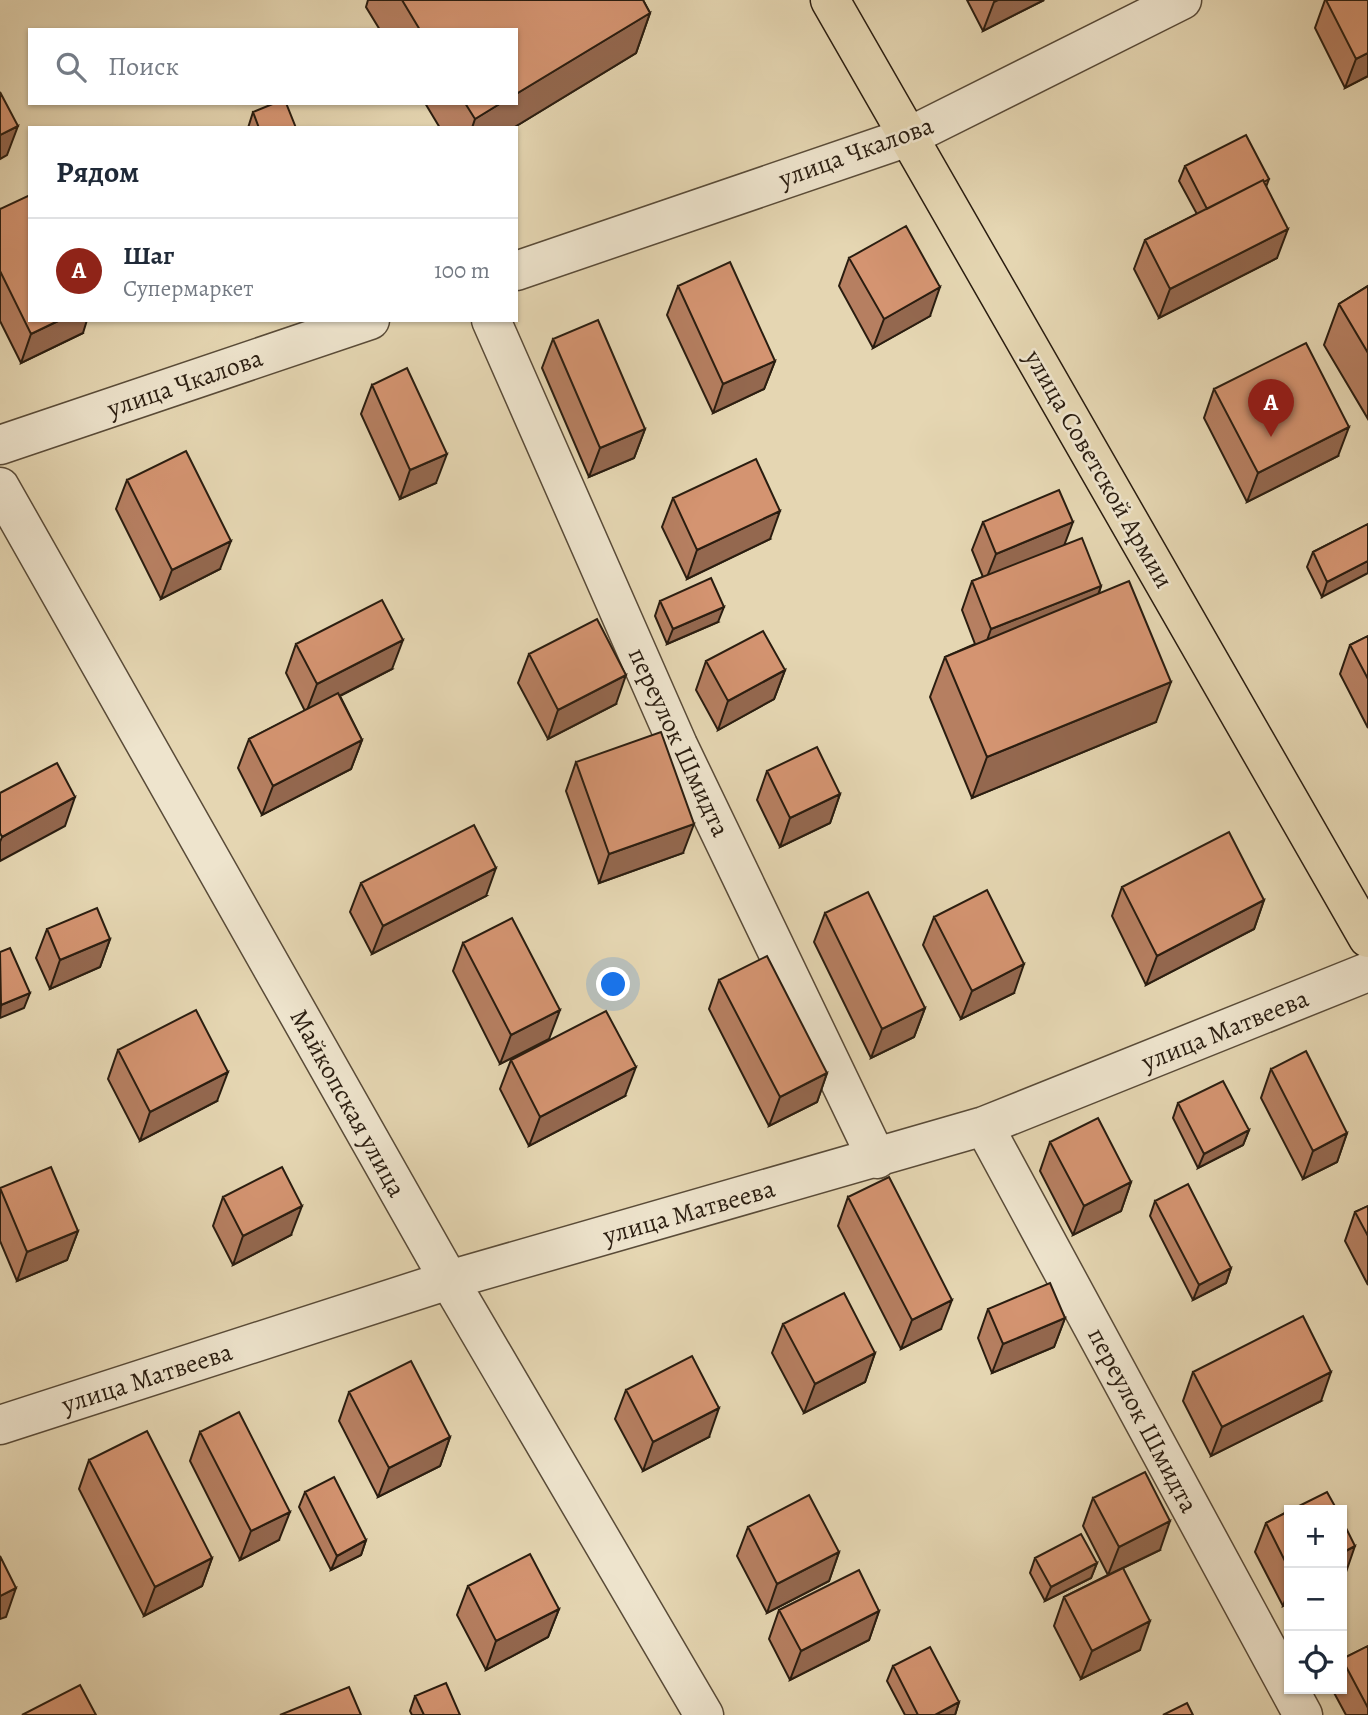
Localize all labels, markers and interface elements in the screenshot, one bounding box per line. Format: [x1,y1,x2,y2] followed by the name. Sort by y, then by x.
[28,28,518,105] search box
[52,48,90,86] icon: search
[108,49,179,84] text: Поиск
[773,108,938,197] street label: улица Чкалова
[56,152,139,192] text: Рядом
[123,238,174,273] text: Шаг
[72,255,86,286] text: A
[434,255,490,286] text: 100 m
[123,273,254,304] text: Супермаркет
[102,340,267,426] street label: улица Чкалова
[1016,342,1182,595] street label: улица Советской Армии
[1248,379,1294,437] pin: A
[620,642,738,842] street label: переулок Шмидта
[596,967,630,1001] your location
[1135,981,1314,1080] street label: улица Матвеева
[282,1003,414,1203] street label: Майкопская улица
[598,1171,779,1254] street label: улица Матвеева
[1079,1321,1207,1519] street label: переулок Шмидта
[56,1334,237,1422] street label: улица Матвеева
[1284,1505,1347,1694] map controls
[1284,1505,1347,1568] button: +
[1284,1568,1347,1631] button: −
[1284,1631,1347,1694] button: locate

